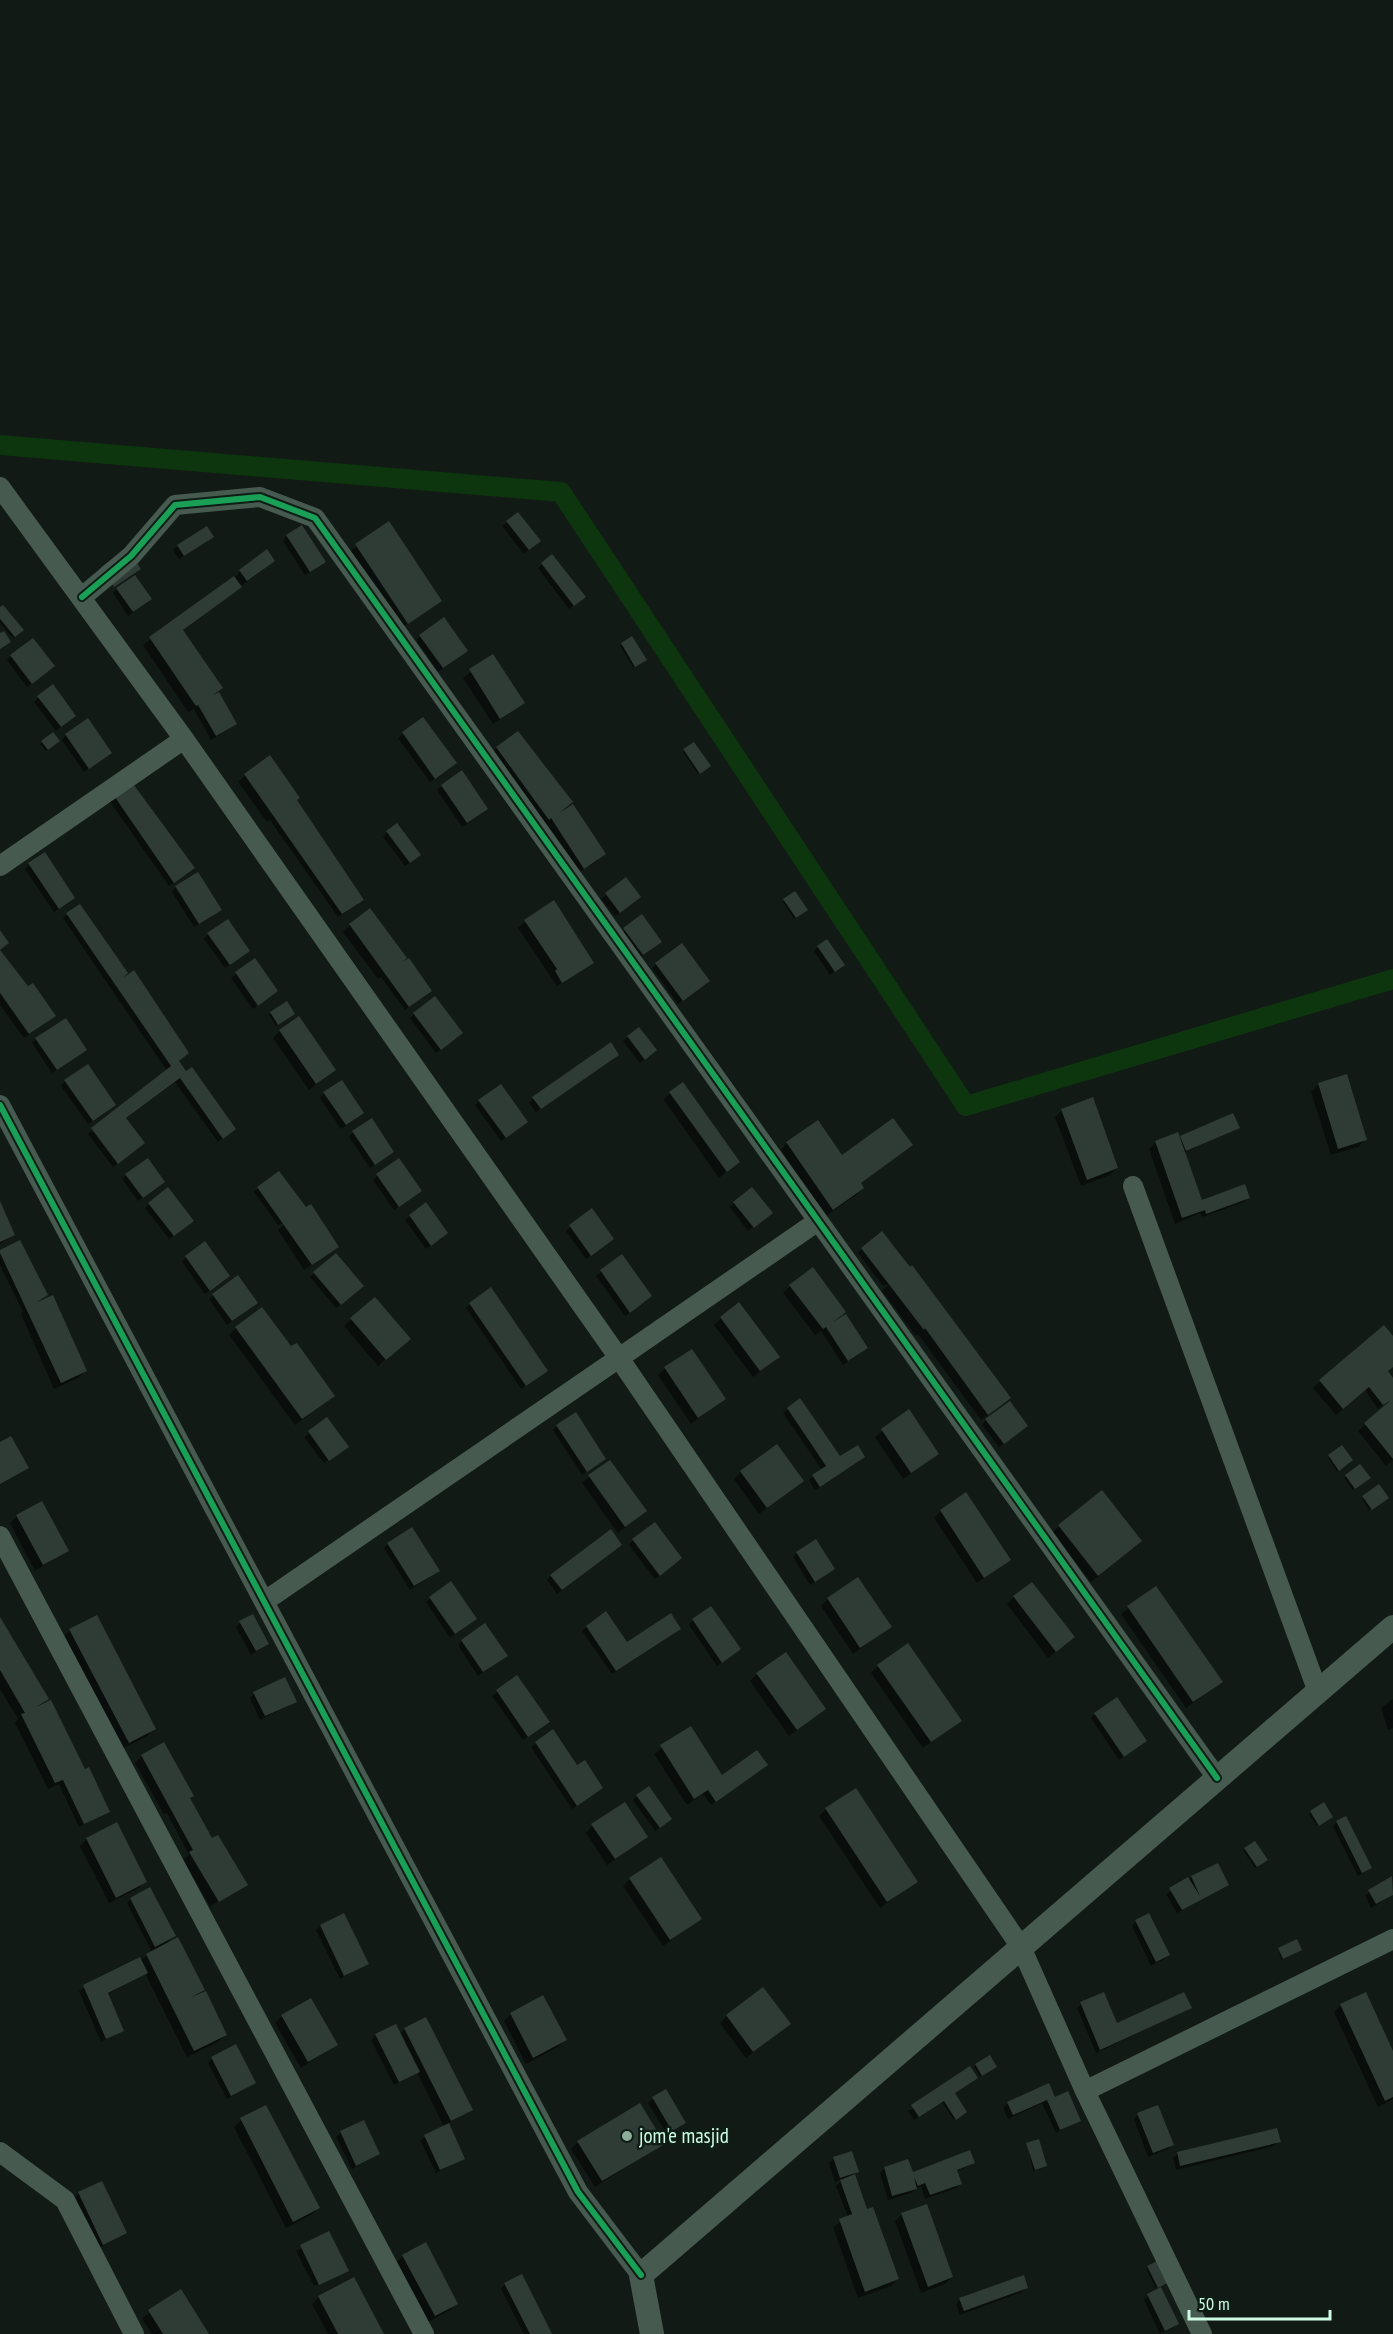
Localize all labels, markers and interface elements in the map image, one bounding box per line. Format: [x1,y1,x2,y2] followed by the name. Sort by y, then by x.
[639,2122,729,2149] place label: jom'e masjid
[620,2129,634,2143] marker: jom'e masjid
[1189,2283,1330,2321] scale bar
[1198,2292,1230,2315] text: 50 m

